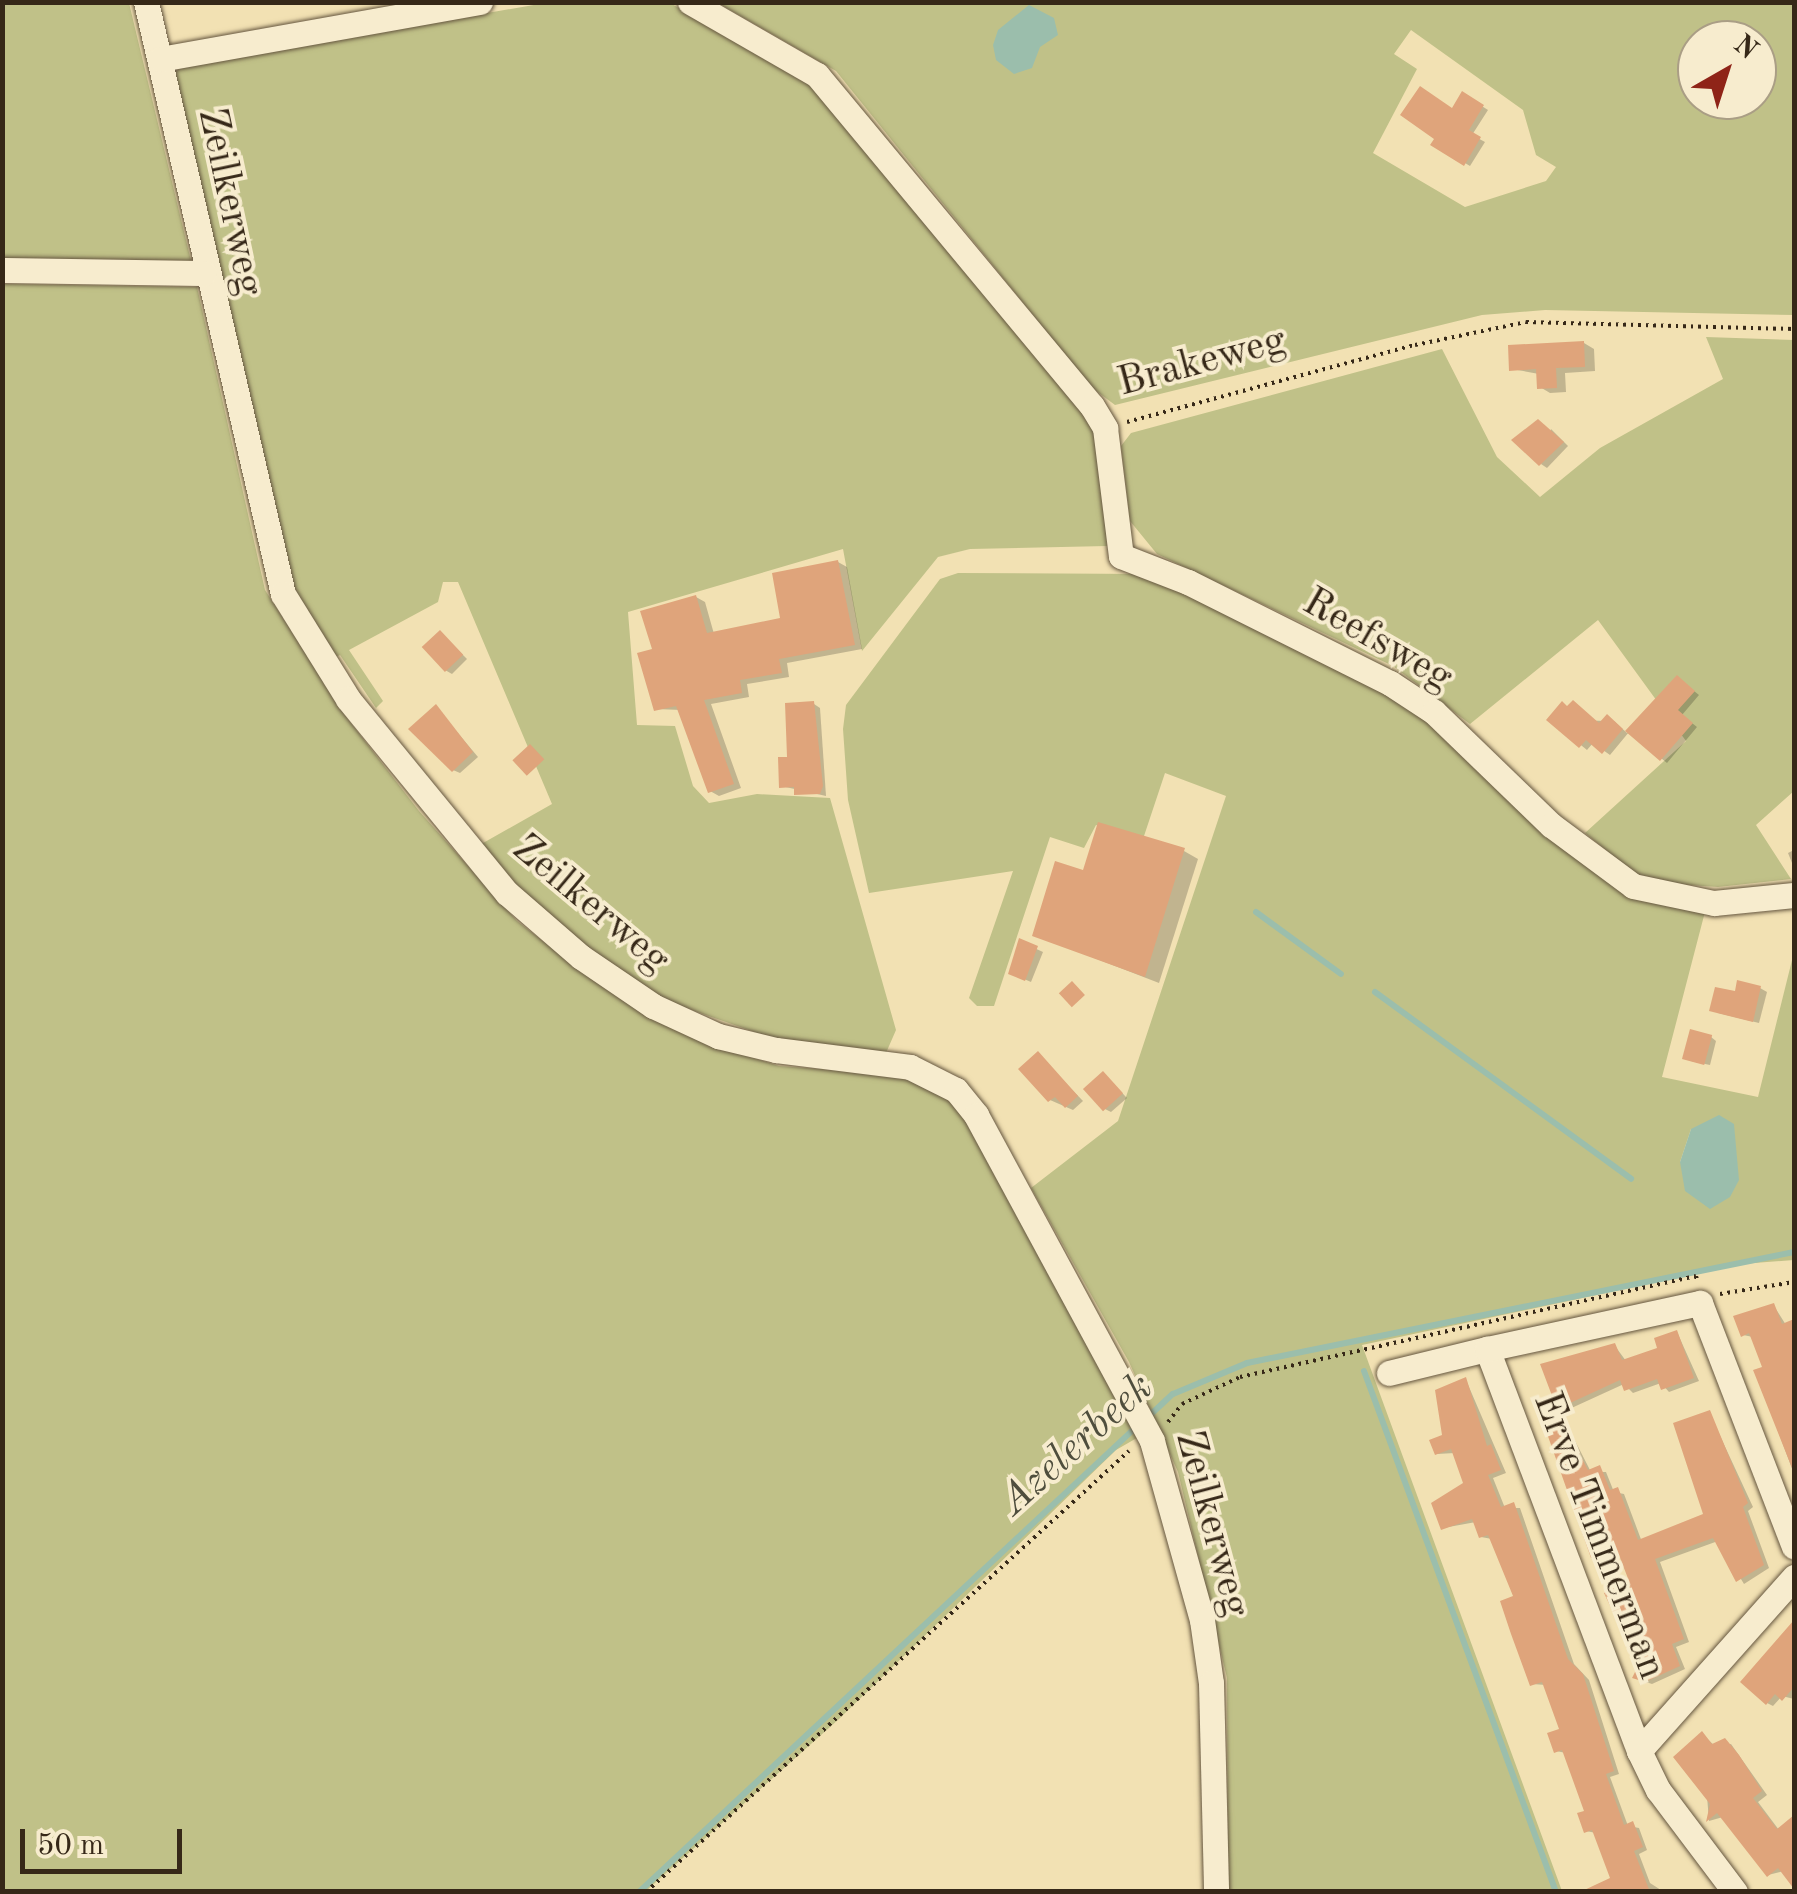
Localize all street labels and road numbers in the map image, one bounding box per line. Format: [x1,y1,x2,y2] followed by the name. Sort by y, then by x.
[186,104,272,300] street label: Zeilkerweg
[1113,318,1291,408] street label: Brakeweg
[1294,579,1460,703] street label: Reefsweg
[501,825,679,985] street label: Zeilkerweg
[1521,1386,1675,1686] street label: Erve Timmerman
[1163,1426,1259,1622] street label: Zeilkerweg

